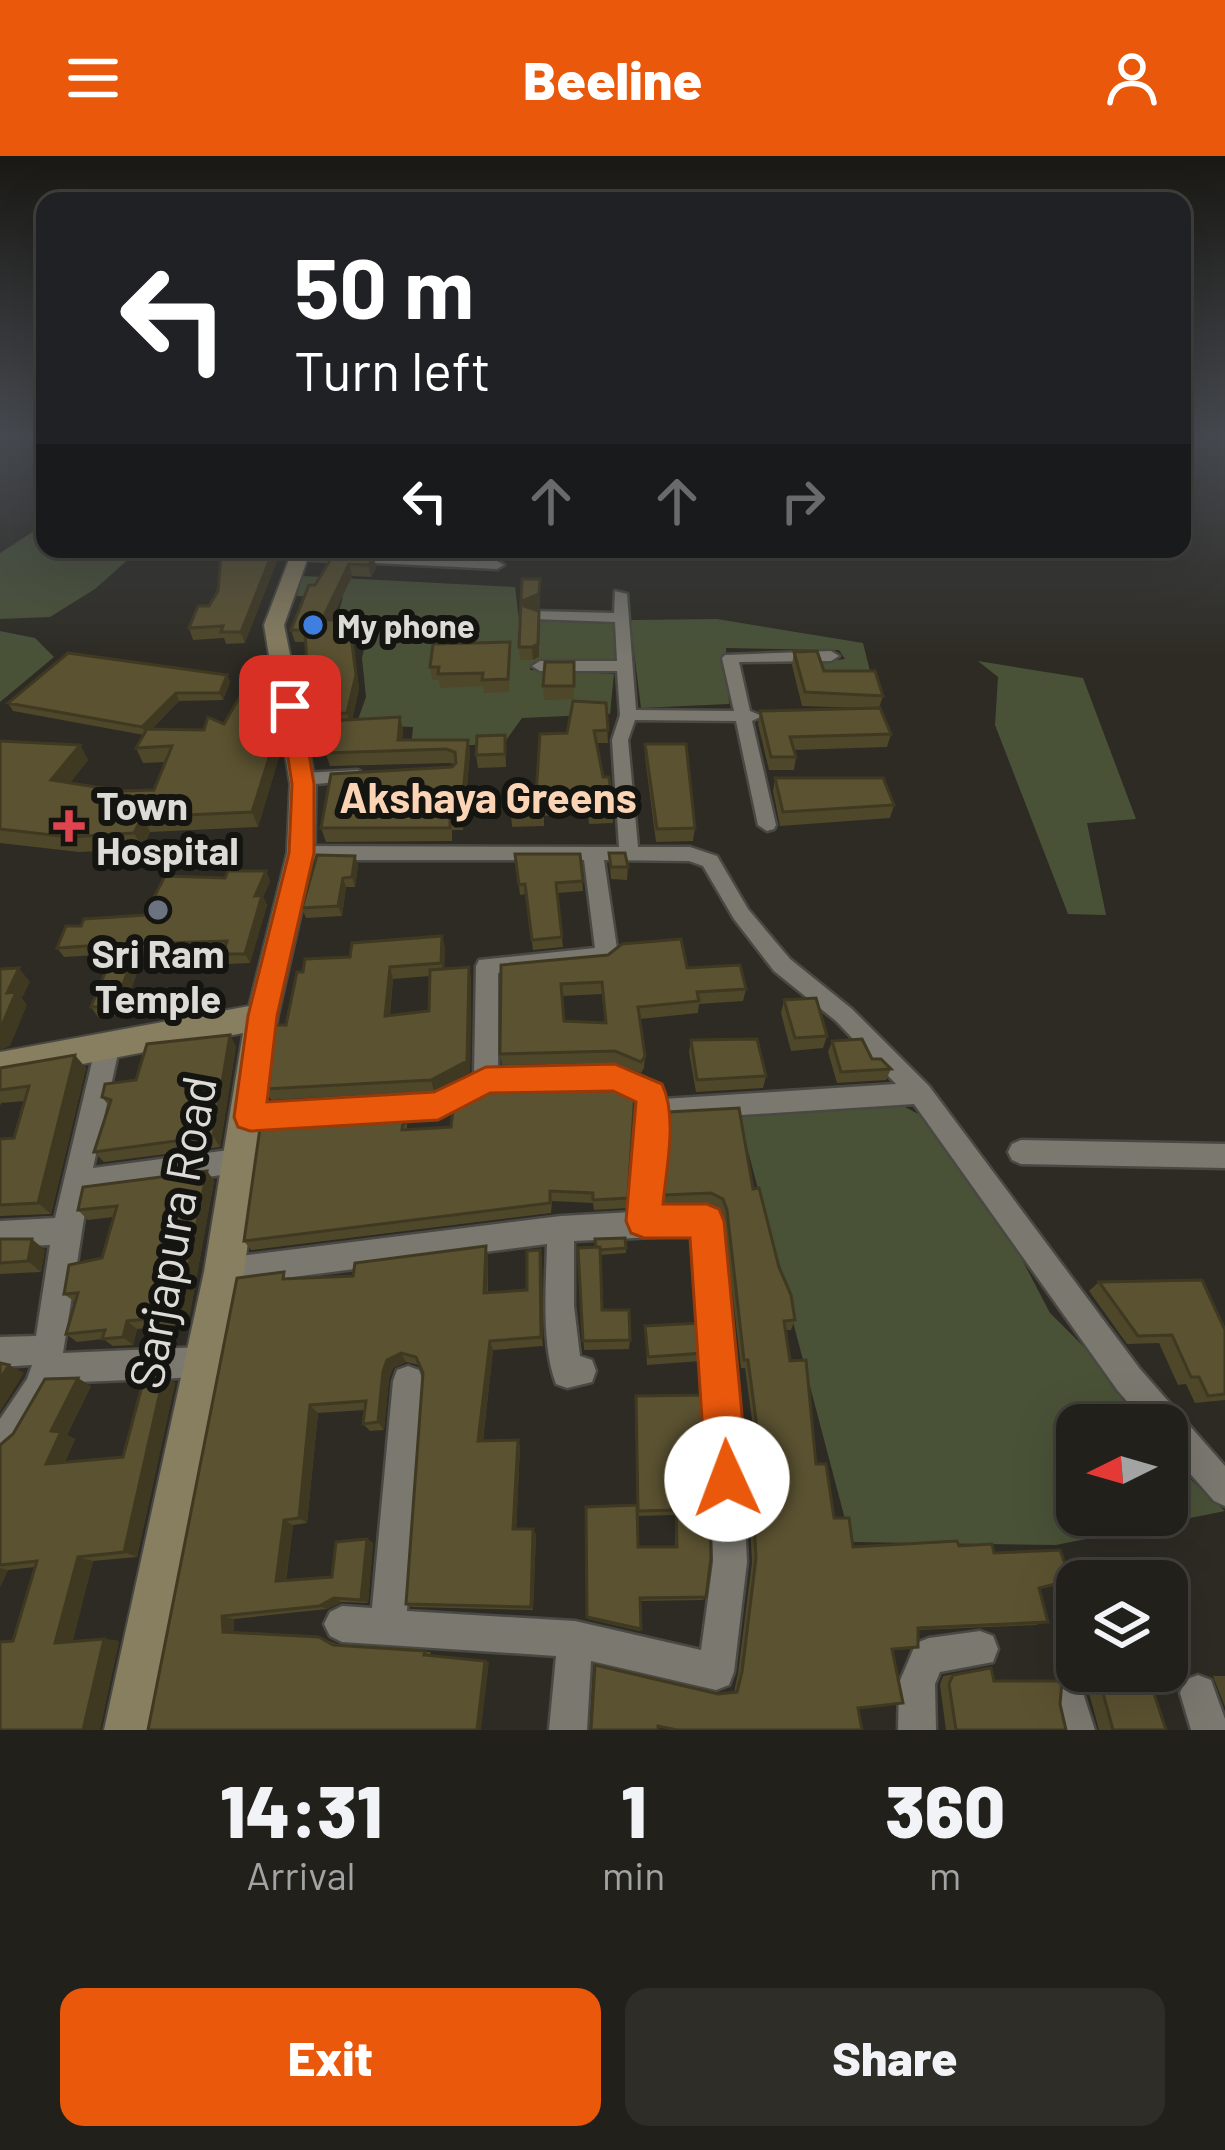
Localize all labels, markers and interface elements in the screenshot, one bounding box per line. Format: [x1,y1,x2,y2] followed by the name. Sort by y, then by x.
[60,45,126,111] icon: menu
[1099,45,1165,111] icon: person
[523,46,702,111] text: Beeline
[294,235,474,336] text: 50 m
[96,240,252,396] icon: left
[294,337,491,402] text: Turn left
[392,468,458,534] icon: left
[518,468,584,534] icon: ahead
[644,468,710,534] icon: ahead
[770,468,836,534] icon: right
[337,605,475,645] place label: My phone
[300,612,326,638] marker: My phone
[239,655,341,757] pin
[257,673,323,739] icon: arrive
[339,771,637,822] district label: Akshaya Greens
[96,781,239,873] place label: Town Hospital
[53,810,85,842] marker: Town Hospital
[145,897,171,923] marker: Sri Ram Temple
[92,929,225,1021] place label: Sri Ram Temple
[115,1071,227,1393] street label: Sarjapura Road
[1056,1404,1188,1536] north arrow
[1056,1404,1188,1692] map controls
[664,1416,790,1542] position arrow
[1056,1560,1188,1692] button: layers
[220,1766,382,1852] text: 14:31
[621,1766,647,1852] text: 1
[885,1766,1005,1852] text: 360
[247,1851,356,1898] text: Arrival
[602,1851,665,1898] text: min
[929,1851,961,1898] text: m
[60,1988,601,2126] button: Exit
[625,1988,1165,2126] button: Share

